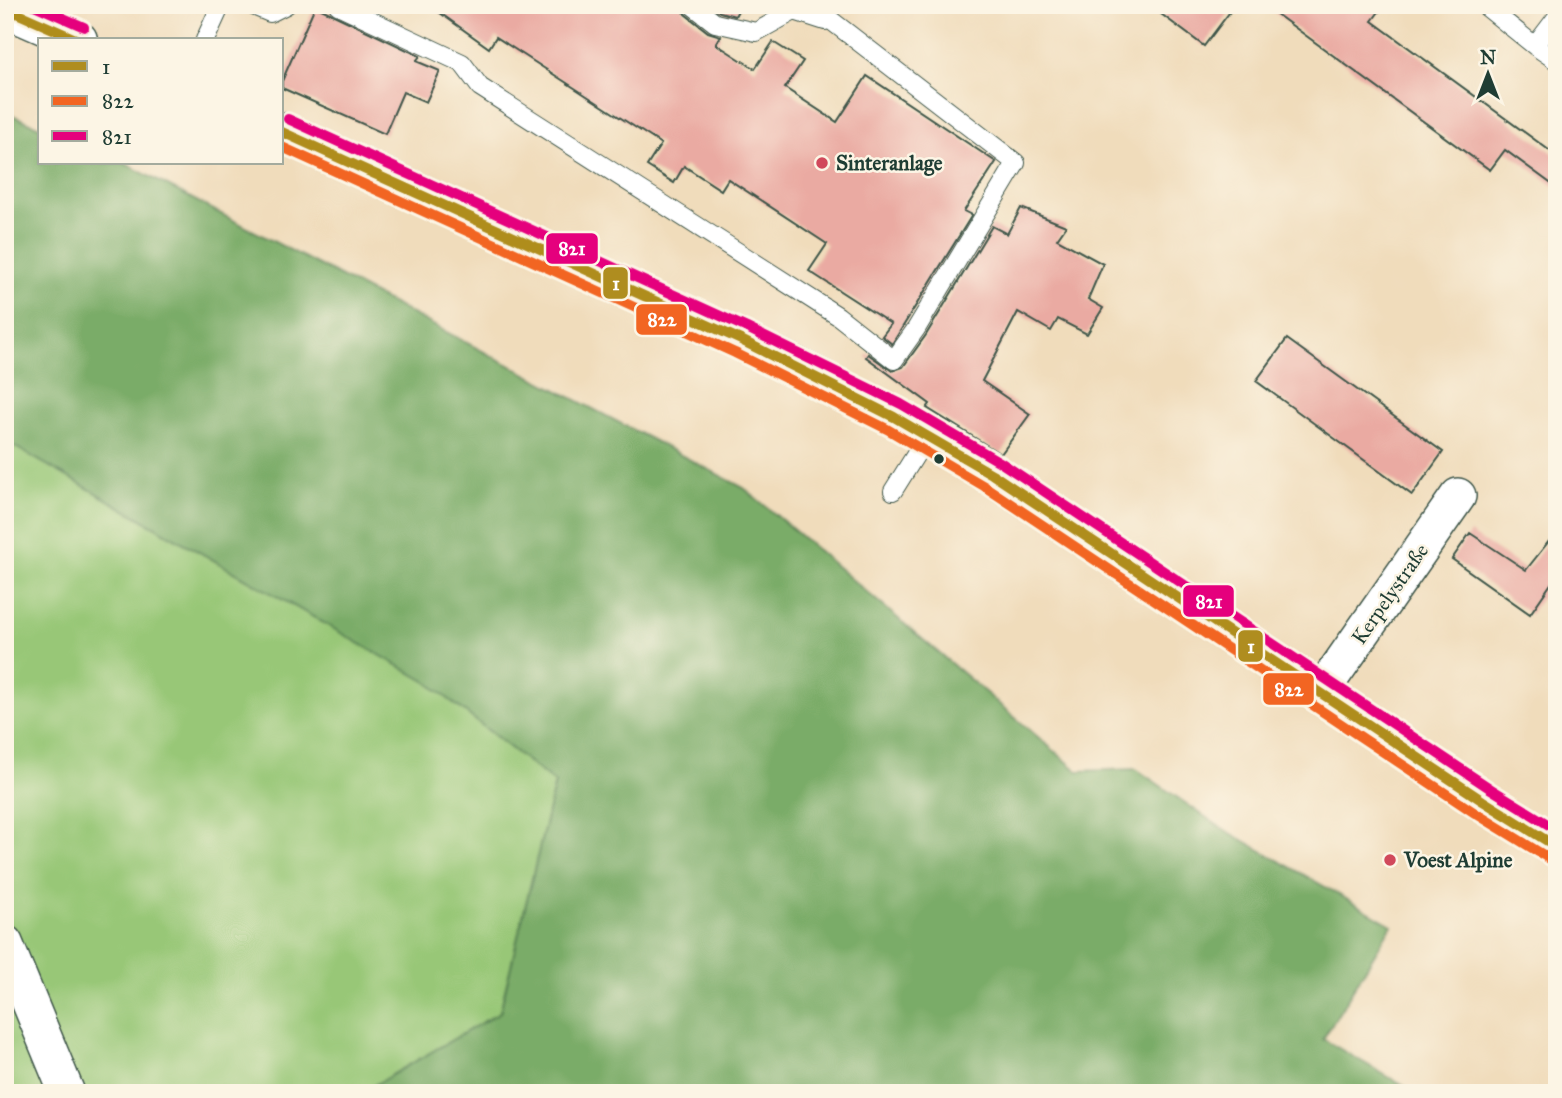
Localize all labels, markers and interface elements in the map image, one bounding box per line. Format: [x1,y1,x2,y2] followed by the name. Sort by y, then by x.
[38,38,284,164] legend
[1454,38,1524,108] north arrow
[1480,46,1496,69] text: N
[102,54,110,80] text: 1
[102,88,134,114] text: 822
[102,124,132,150] text: 821
[836,150,943,176] place label: Sinteranlage
[814,155,830,171] marker: Sinteranlage
[545,232,599,265] line badge: 821
[559,237,586,260] text: 821
[602,266,629,300] line badge: 1
[612,272,620,295] text: 1
[635,303,688,336] line badge: 822
[648,308,677,331] text: 822
[932,452,946,466] unlabelled marker
[1346,538,1434,649] street label: Kerpelystraße
[1182,584,1235,618] line badge: 821
[1196,590,1223,613] text: 821
[1237,629,1264,663] line badge: 1
[1247,635,1255,658] text: 1
[1262,672,1315,706] line badge: 822
[1275,678,1304,701] text: 822
[1403,847,1513,873] place label: Voest Alpine
[1382,852,1398,868] marker: Voest Alpine

